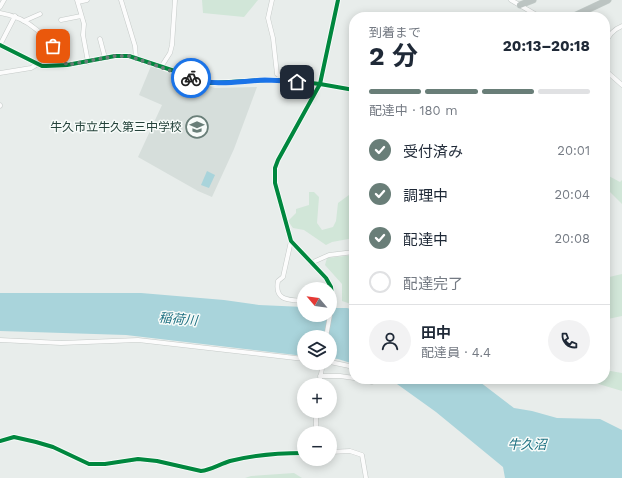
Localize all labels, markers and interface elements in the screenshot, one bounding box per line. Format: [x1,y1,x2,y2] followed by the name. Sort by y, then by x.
[369,25,421,40] text: 到着まで
[36,29,70,63] pin
[42,35,64,57] icon: bag
[503,37,590,55] text: 20:13–20:18
[369,41,418,71] text: 2 分
[171,58,211,98] courier
[280,65,314,99] pin
[180,67,202,89] icon: bike
[286,71,308,93] icon: home
[369,103,458,118] text: 配達中 · 180 m
[184,114,210,140] school or university icon: 牛久市立牛久第三中学校
[50,120,182,134] place label: 牛久市立牛久第三中学校
[369,139,391,161] icon: check
[403,143,463,161] text: 受付済み
[557,143,590,158] text: 20:01
[369,183,391,205] icon: check
[403,187,448,205] text: 調理中
[554,187,590,202] text: 20:04
[369,227,391,249] icon: check
[403,231,448,249] text: 配達中
[554,231,590,246] text: 20:08
[403,275,463,293] text: 配達完了
[297,282,337,322] north arrow
[297,282,337,466] map controls
[158,310,200,328] water label: 稲荷川
[369,320,411,362] button: person
[548,320,590,362] button: phone
[421,324,451,342] text: 田中
[297,330,337,370] button: layers
[421,345,491,360] text: 配達員 · 4.4
[297,378,337,418] button: +
[297,426,337,466] button: −
[507,437,548,452] water label: 牛久沼

